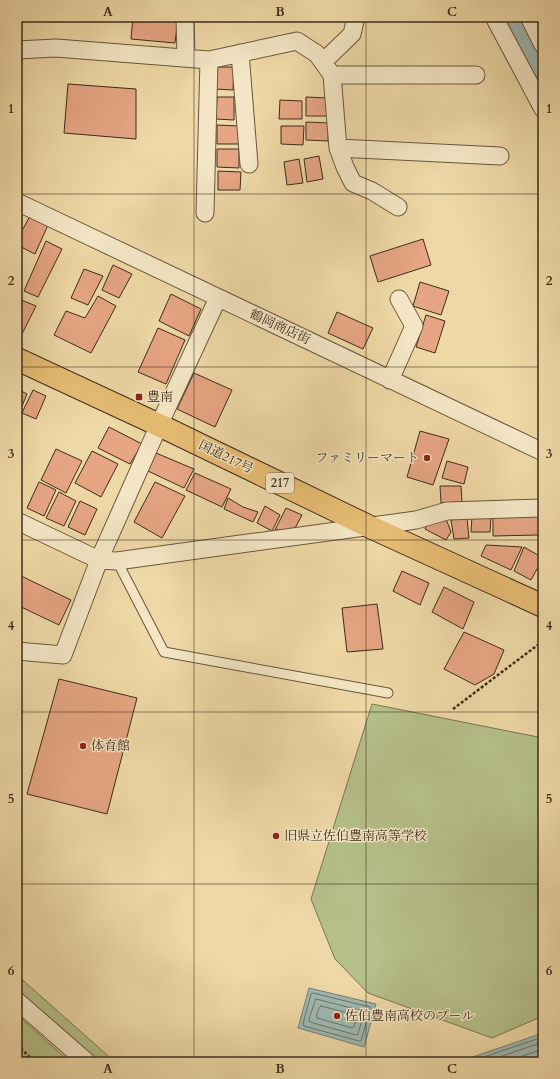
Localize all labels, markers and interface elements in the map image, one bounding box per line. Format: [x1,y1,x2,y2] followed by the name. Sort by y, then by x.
[103,3,113,21] text: A
[275,3,285,21] text: B
[447,3,457,21] text: C
[8,100,14,118] text: 1
[546,100,552,118] text: 1
[8,272,15,290] text: 2
[546,272,553,290] text: 2
[247,305,313,349] street label: 鶴岡商店街
[147,388,173,406] place label: 豊南
[134,392,144,402] marker: 豊南
[196,436,256,478] street label: 国道217号
[8,445,15,463] text: 3
[546,445,553,463] text: 3
[315,449,419,467] place label: ファミリーマート
[422,453,432,463] marker: ファミリーマート
[266,473,294,493] road number: 217
[8,617,15,635] text: 4
[546,617,553,635] text: 4
[91,737,130,755] place label: 体育館
[78,741,88,751] marker: 体育館
[8,790,14,808] text: 5
[546,790,552,808] text: 5
[284,827,427,845] place label: 旧県立佐伯豊南高等学校
[271,831,281,841] marker: 旧県立佐伯豊南高等学校
[8,962,15,980] text: 6
[546,962,553,980] text: 6
[345,1007,474,1025] place label: 佐伯豊南高校のプール
[332,1011,342,1021] marker: 佐伯豊南高校のプール
[103,1060,113,1078] text: A
[275,1060,285,1078] text: B
[447,1060,457,1078] text: C

